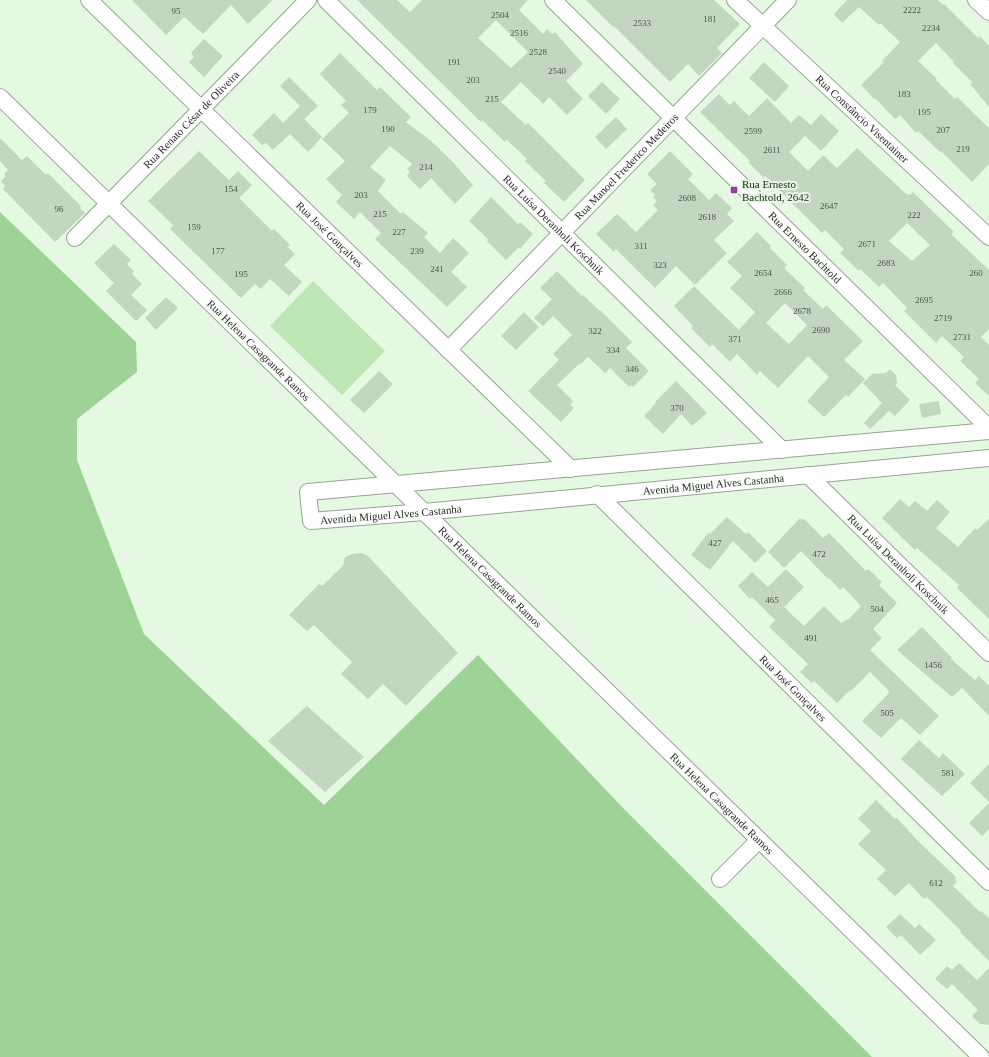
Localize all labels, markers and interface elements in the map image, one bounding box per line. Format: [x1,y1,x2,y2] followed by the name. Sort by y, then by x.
[903,5,921,15] house number: 2222
[172,6,181,16] house number: 95
[491,10,510,20] house number: 2504
[703,14,717,24] house number: 181
[633,18,652,28] house number: 2533
[922,23,941,33] house number: 2234
[510,28,529,38] house number: 2516
[529,47,548,57] house number: 2528
[447,57,461,67] house number: 191
[548,66,567,76] house number: 2540
[141,68,241,171] street label: Rua Renato César de Oliveira
[813,72,911,165] street label: Rua Constâncio Visentainer
[466,75,480,85] house number: 203
[897,89,911,99] house number: 183
[485,94,499,104] house number: 215
[363,105,377,115] house number: 179
[917,107,931,117] house number: 195
[572,111,681,222] street label: Rua Manoel Frederico Medeiros
[381,124,395,134] house number: 190
[936,125,950,135] house number: 207
[744,126,763,136] house number: 2599
[956,144,970,154] house number: 219
[763,145,781,155] house number: 2611
[419,162,433,172] house number: 214
[501,173,607,277] street label: Rua Luísa Deranholi Koschnik
[742,178,809,203] place label: Rua Ernesto Bachtold, 2642
[224,184,238,194] house number: 154
[729,185,739,195] marker: Rua Ernesto Bachtold, 2642
[354,190,368,200] house number: 203
[678,193,697,203] house number: 2608
[294,199,366,270] street label: Rua José Gonçalves
[820,201,839,211] house number: 2647
[55,204,64,214] house number: 96
[373,209,387,219] house number: 215
[766,209,844,286] street label: Rua Ernesto Bachtold
[907,210,921,220] house number: 222
[698,212,717,222] house number: 2618
[187,222,201,232] house number: 159
[392,227,406,237] house number: 227
[858,239,876,249] house number: 2671
[634,241,648,251] house number: 311
[211,246,225,256] house number: 177
[410,246,424,256] house number: 239
[877,258,896,268] house number: 2683
[653,260,667,270] house number: 323
[430,264,444,274] house number: 241
[754,268,773,278] house number: 2654
[969,268,983,278] house number: 260
[234,269,248,279] house number: 195
[774,287,793,297] house number: 2666
[915,295,934,305] house number: 2695
[205,297,313,403] street label: Rua Helena Casagrande Ramos
[793,306,812,316] house number: 2678
[934,313,953,323] house number: 2719
[812,325,831,335] house number: 2690
[588,326,602,336] house number: 322
[953,332,971,342] house number: 2731
[728,334,742,344] house number: 371
[606,345,620,355] house number: 334
[625,364,639,374] house number: 346
[670,403,684,413] house number: 370
[642,472,785,497] street label: Avenida Miguel Alves Castanha
[320,502,462,526] street label: Avenida Miguel Alves Castanha
[846,512,952,617] street label: Rua Luísa Deranholi Koschnik
[436,524,544,630] street label: Rua Helena Casagrande Ramos
[708,538,722,548] house number: 427
[812,549,826,559] house number: 472
[765,595,779,605] house number: 465
[870,604,884,614] house number: 504
[804,633,818,643] house number: 491
[757,653,829,724] street label: Rua José Gonçalves
[924,660,943,670] house number: 1456
[880,708,894,718] house number: 505
[668,750,776,856] street label: Rua Helena Casagrande Ramos
[941,768,955,778] house number: 581
[929,878,943,888] house number: 612

